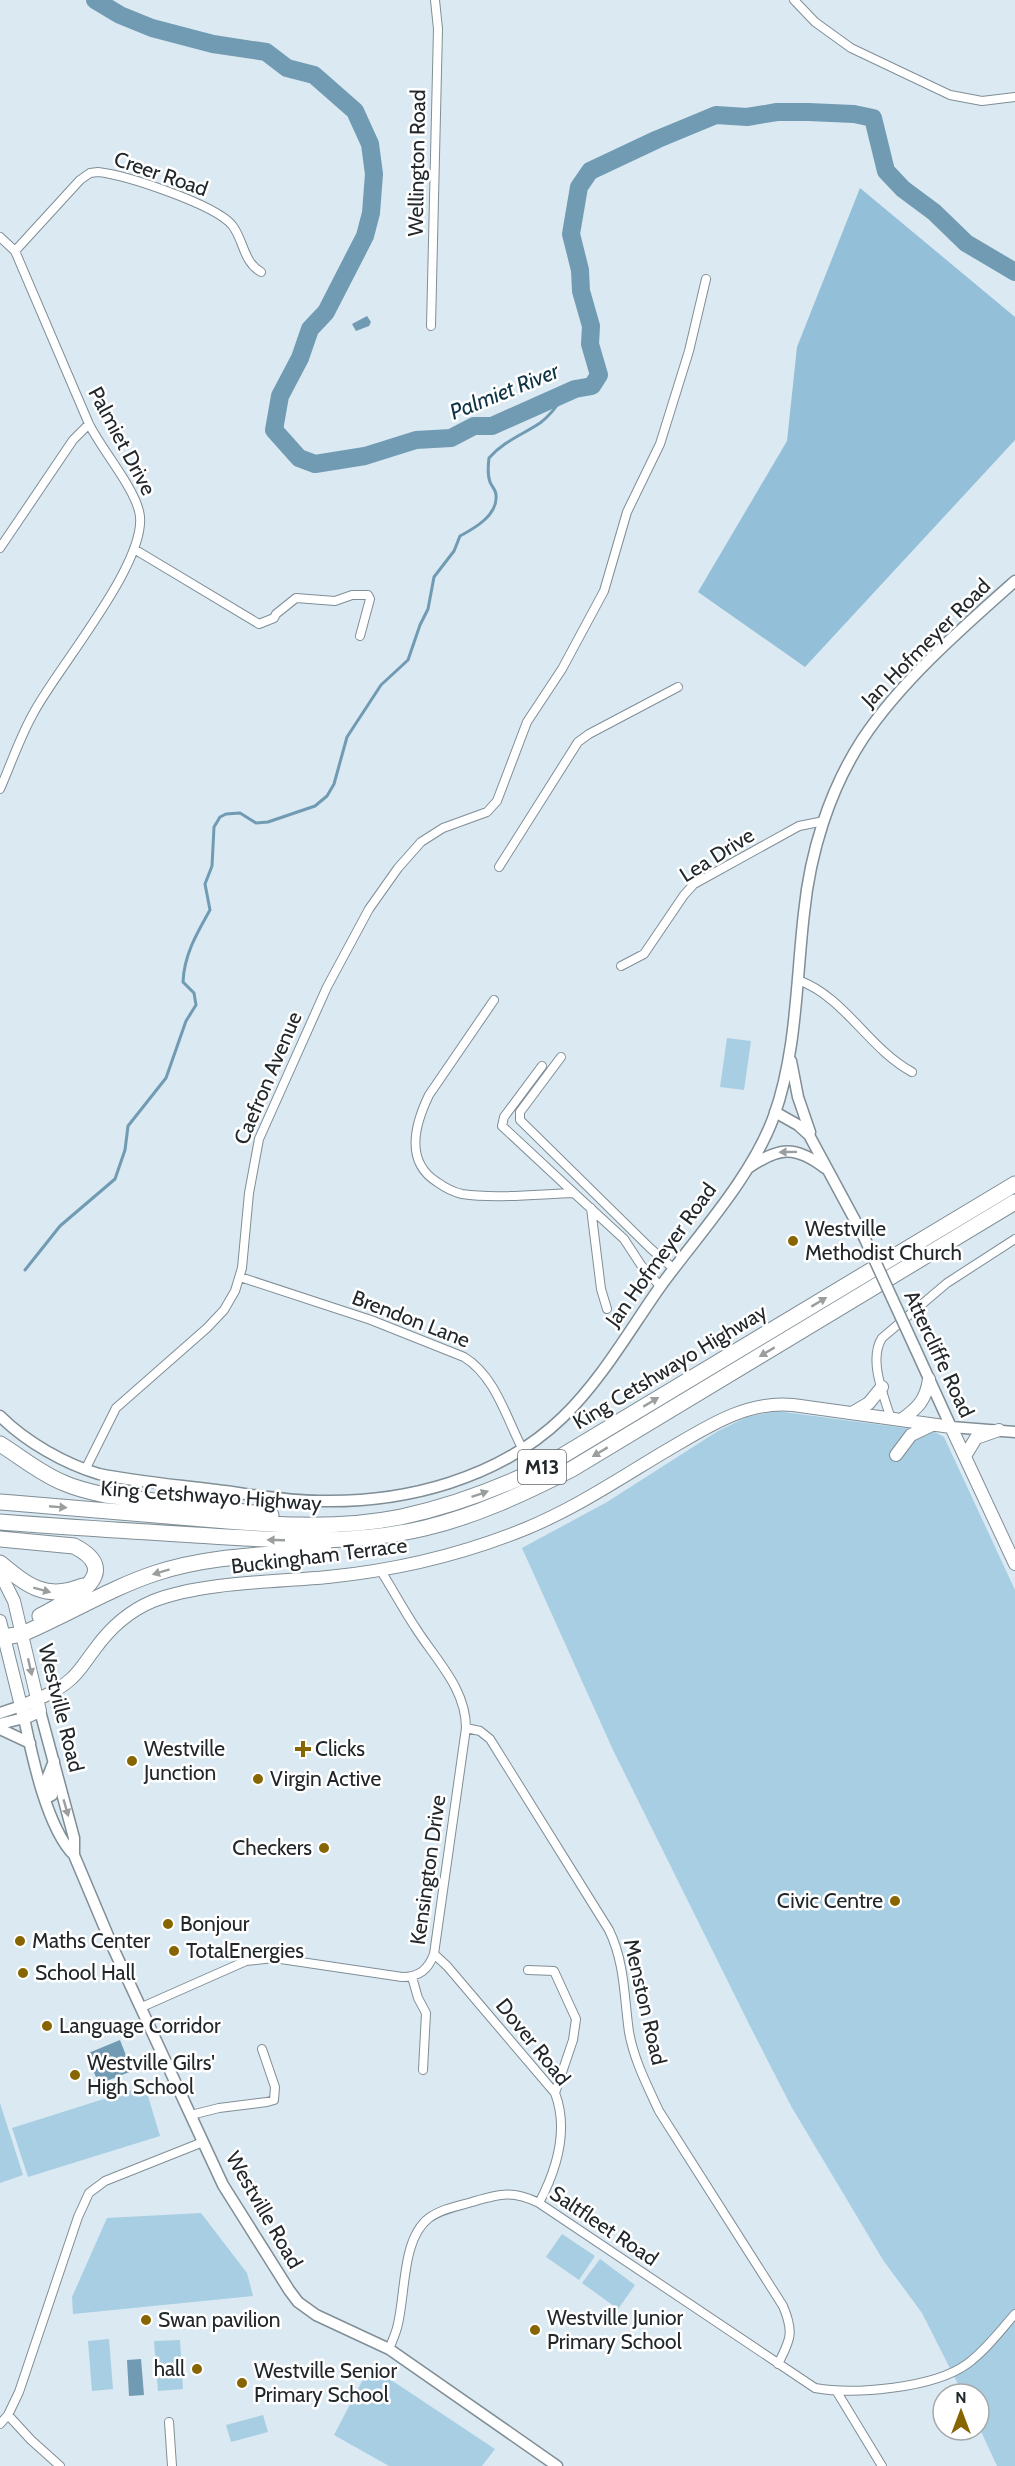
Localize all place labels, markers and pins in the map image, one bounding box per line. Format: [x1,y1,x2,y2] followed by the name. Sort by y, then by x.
[805,1216,962,1265] place label: Westville Methodist Church
[786,1234,800,1248] marker: Westville Methodist Church
[143,1736,225,1785] place label: Westville Junction
[315,1736,365,1761] place label: Clicks
[296,1742,310,1756] marker: Clicks
[125,1754,139,1768] marker: Westville Junction
[270,1766,381,1791] place label: Virgin Active
[251,1772,265,1786] marker: Virgin Active
[232,1835,312,1860] place label: Checkers
[317,1841,331,1855] marker: Checkers
[777,1888,883,1913] place label: Civic Centre
[888,1894,902,1908] marker: Civic Centre
[180,1911,250,1937] place label: Bonjour
[161,1917,175,1931] marker: Bonjour
[32,1928,150,1953] place label: Maths Center
[13,1934,27,1948] marker: Maths Center
[186,1938,304,1963] place label: TotalEnergies
[167,1944,181,1958] marker: TotalEnergies
[35,1960,136,1985] place label: School Hall
[16,1966,30,1980] marker: School Hall
[59,2013,221,2038] place label: Language Corridor
[40,2019,54,2033] marker: Language Corridor
[87,2050,215,2099] place label: Westville Gilrs' High School
[68,2068,82,2082] marker: Westville Gilrs' High School
[547,2305,684,2354] place label: Westville Junior Primary School
[158,2307,281,2332] place label: Swan pavilion
[139,2313,153,2327] marker: Swan pavilion
[528,2323,542,2337] marker: Westville Junior Primary School
[154,2356,185,2381] place label: hall
[254,2358,397,2407] place label: Westville Senior Primary School
[190,2362,204,2376] marker: hall
[235,2376,249,2390] marker: Westville Senior Primary School

